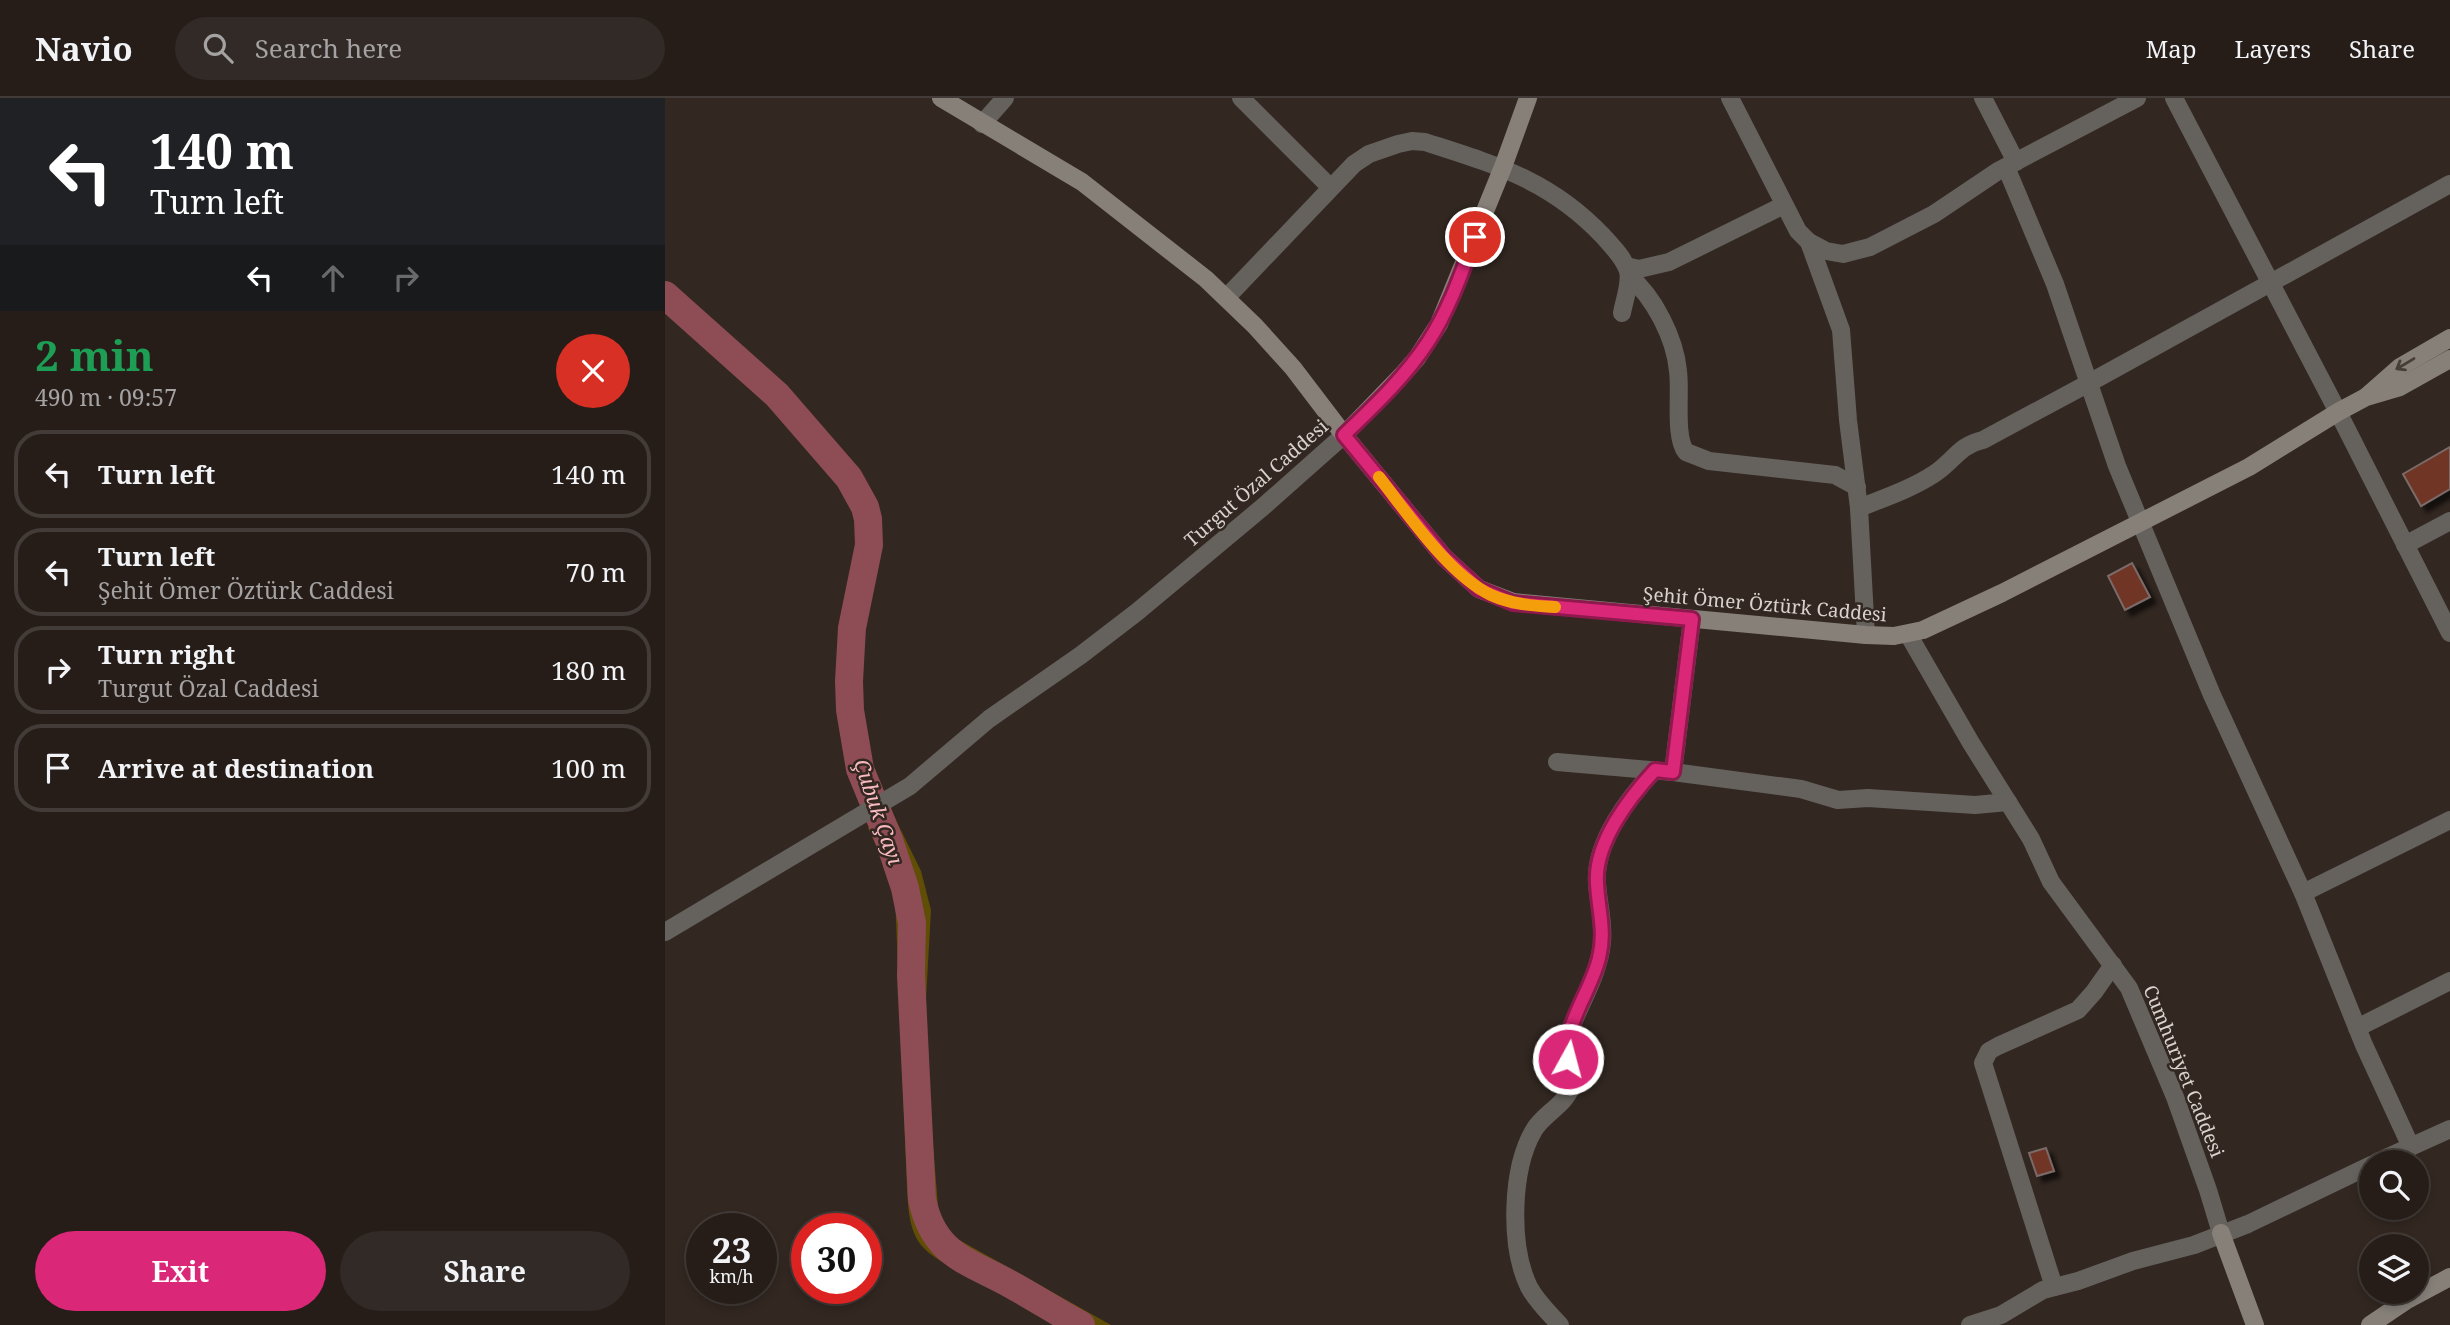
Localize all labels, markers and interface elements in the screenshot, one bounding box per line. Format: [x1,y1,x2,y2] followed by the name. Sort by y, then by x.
[175,17,665,80] search box
[35,26,133,71] text: Navio
[199,29,237,67] icon: search
[255,30,402,66] text: Search here
[2146,32,2197,65] text: Map
[2235,32,2311,65] text: Layers
[2349,32,2415,65] text: Share
[150,117,294,183] text: 140 m
[35,126,126,217] icon: left
[150,180,284,223] text: Turn left
[1445,207,1505,267] pin
[1456,218,1494,256] icon: arrive
[241,259,279,297] icon: left
[314,259,352,297] icon: ahead
[387,259,425,297] icon: right
[35,326,154,383] text: 2 min
[556,334,630,408] button: close
[2396,357,2416,371] one-way arrow
[35,381,177,413] text: 490 m · 09:57
[1179,413,1333,553] street label: Turgut Özal Caddesi
[39,455,77,493] icon: left
[98,456,215,492] text: Turn left
[551,456,626,492] text: 140 m
[98,538,215,574] text: Turn left
[39,553,77,591] icon: left
[566,554,626,590] text: 70 m
[98,574,394,606] text: Şehit Ömer Öztürk Caddesi
[1642,580,1888,628] street label: Şehit Ömer Öztürk Caddesi
[98,636,235,672] text: Turn right
[39,651,77,689] icon: right
[551,652,626,688] text: 180 m
[98,672,319,704] text: Turgut Özal Caddesi
[39,749,77,787] icon: arrive
[98,750,374,786] text: Arrive at destination
[551,750,626,786] text: 100 m
[848,755,910,869] water label: Çubuk Çayı
[2138,981,2230,1161] street label: Cumhuriyet Caddesi
[1531,1022,1605,1096] position arrow
[2359,1150,2429,1304] map controls
[2359,1150,2429,1220] button: search
[791,1213,882,1304] speed limit sign: 30
[712,1226,751,1273] text: 23
[35,1231,326,1311] button: Exit
[340,1231,630,1311] button: Share
[2359,1234,2429,1304] button: layers
[709,1264,754,1288] text: km/h

